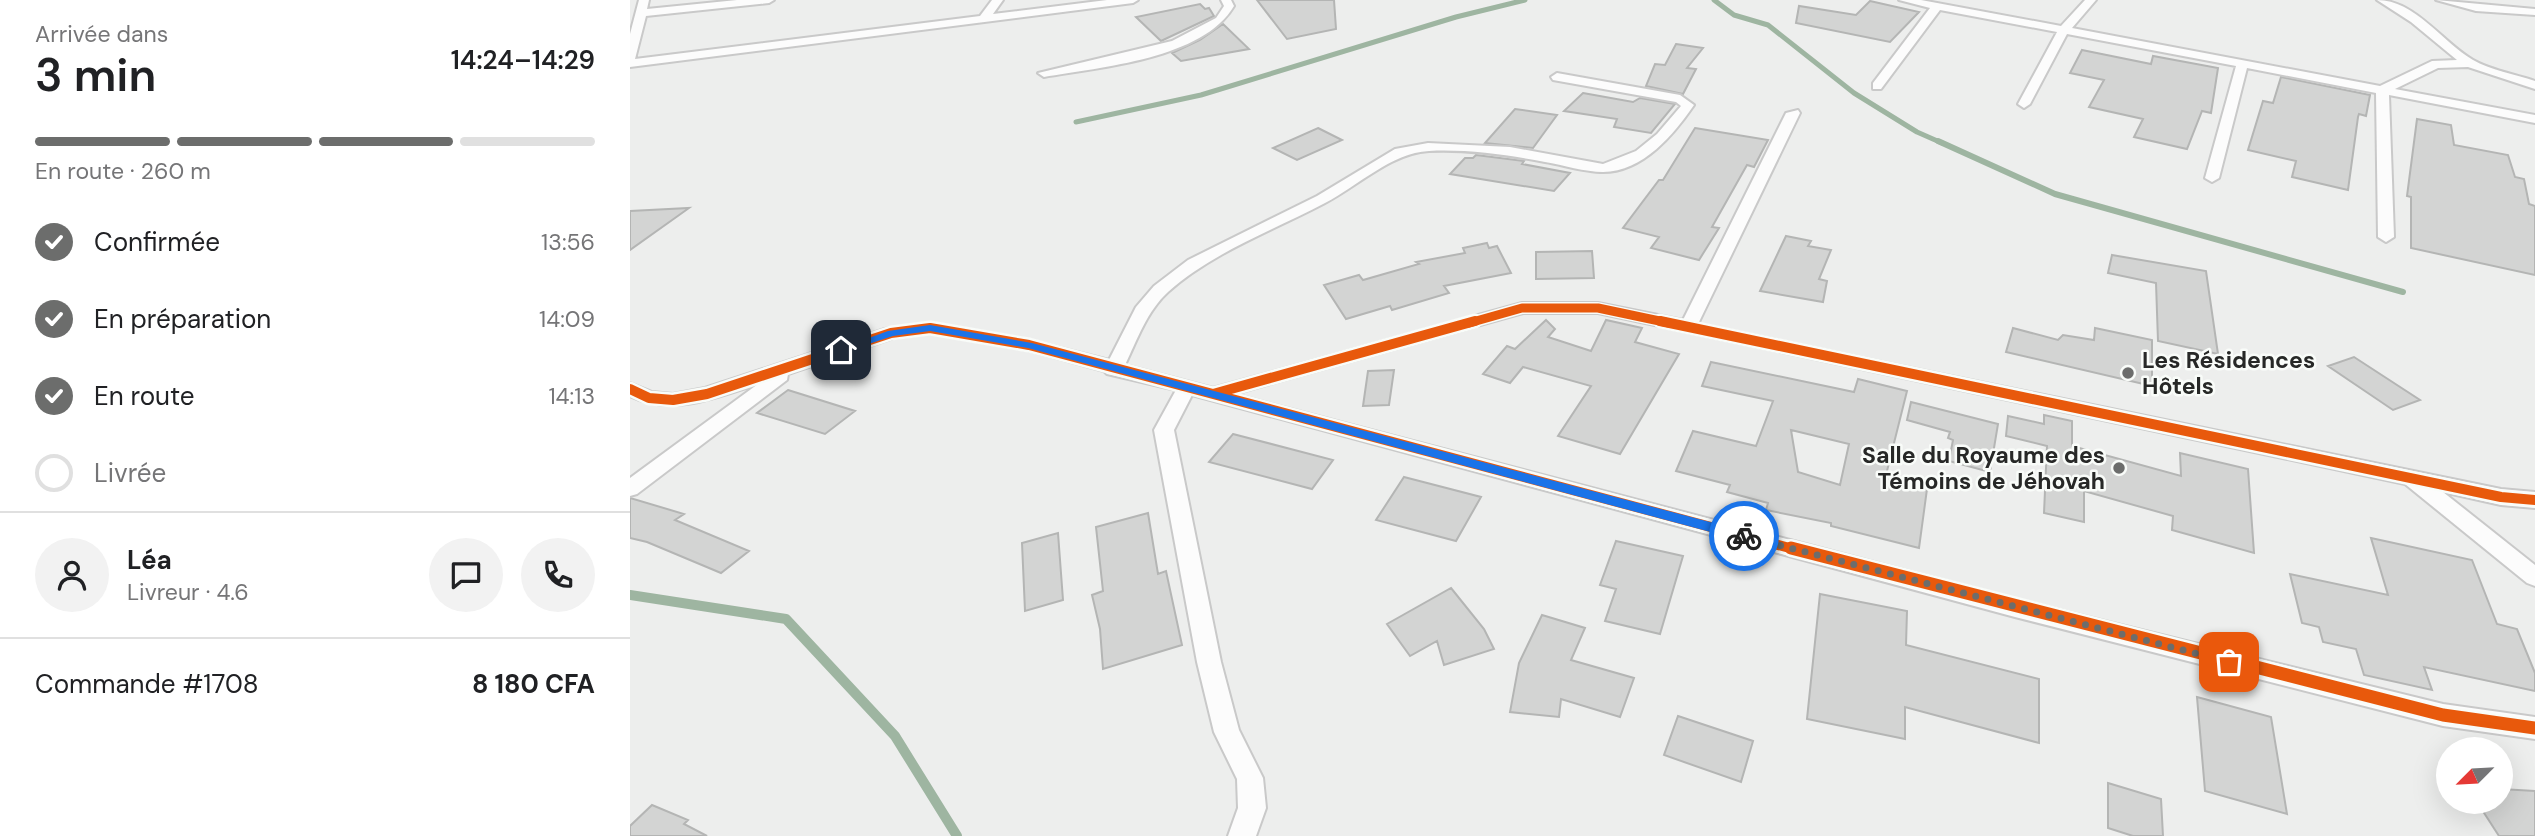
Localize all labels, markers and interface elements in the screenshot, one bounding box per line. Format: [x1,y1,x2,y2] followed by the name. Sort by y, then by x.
[35,19,168,49] text: Arrivée dans
[451,43,595,77] text: 14:24–14:29
[35,45,156,105] text: 3 min
[35,156,211,186] text: En route · 260 m
[35,223,73,261] icon: check
[94,225,220,259] text: Confirmée
[541,227,595,257] text: 13:56
[35,300,73,338] icon: check
[94,302,271,336] text: En préparation
[539,304,595,334] text: 14:09
[811,320,871,380] pin
[822,331,860,369] icon: home
[2142,345,2315,401] place label: Les Résidences Hôtels
[2120,365,2136,381] marker: Les Résidences Hôtels
[35,377,73,415] icon: check
[94,379,195,413] text: En route
[548,381,595,411] text: 14:13
[1862,440,2105,496] place label: Salle du Royaume des Témoins de Jéhovah
[94,456,166,490] text: Livrée
[2111,460,2127,476] marker: Salle du Royaume des Témoins de Jéhovah
[1709,501,1779,571] courier
[1725,517,1763,555] icon: bike
[35,538,109,612] button: person
[429,538,503,612] button: chat
[521,538,595,612] button: phone
[127,543,172,577] text: Léa
[127,577,249,607] text: Livreur · 4.6
[2199,632,2259,692] pin
[2210,643,2248,681] icon: bag
[35,667,259,701] text: Commande #1708
[472,667,595,701] text: 8 180 CFA
[2436,737,2513,814] north arrow
[2436,737,2513,814] map controls

